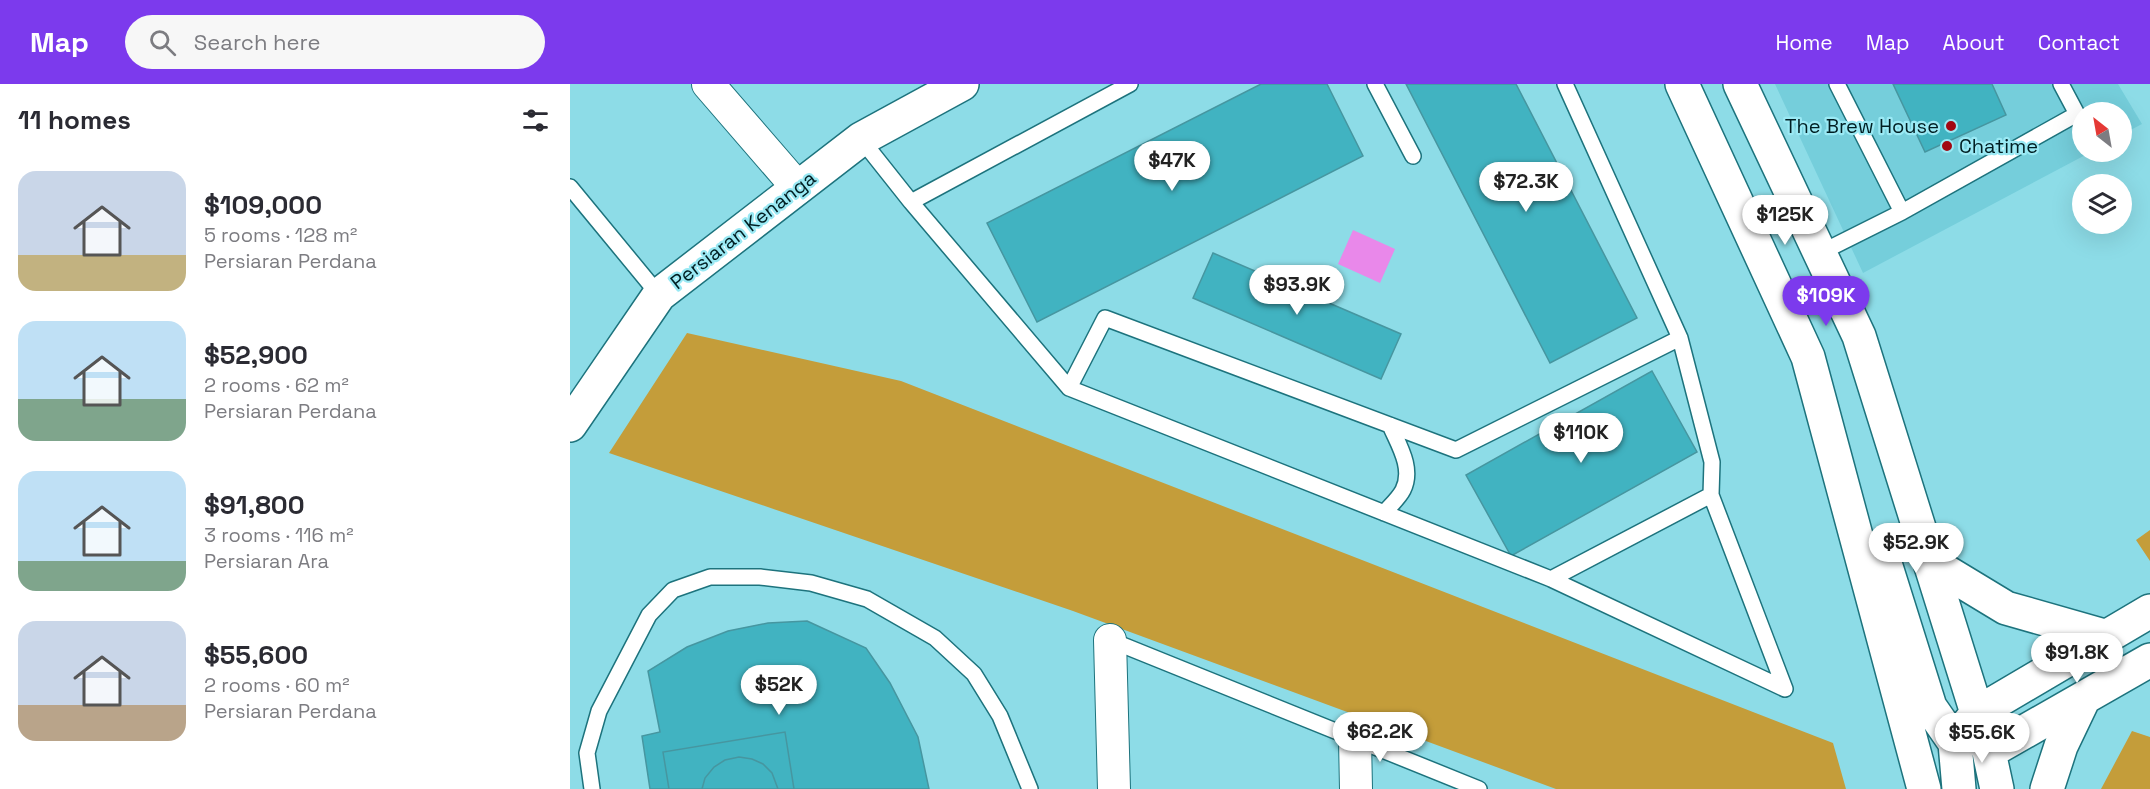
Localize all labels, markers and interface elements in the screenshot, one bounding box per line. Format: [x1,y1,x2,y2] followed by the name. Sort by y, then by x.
[125,15,545,69] search box
[30,24,89,60] text: Map
[146,26,179,59] icon: search
[194,28,321,56] text: Search here
[1775,29,1833,56] text: Home
[1866,29,1910,56] text: Map
[1943,29,2005,56] text: About
[2038,29,2120,56] text: Contact
[2072,102,2132,162] north arrow
[2072,102,2132,234] map controls
[18,103,131,137] text: 11 homes
[519,104,552,137] icon: filters
[1785,113,1939,139] place label: The Brew House
[1944,119,1958,133] marker: The Brew House
[1959,133,2038,159] place label: Chatime
[1940,139,1954,153] marker: Chatime
[1136,141,1208,192] pin: $47K
[1148,147,1196,173] text: $47K
[1477,162,1575,213] pin: $72.3K
[665,165,821,295] street label: Persiaran Kenanga
[1493,168,1559,194] text: $72.3K
[2072,174,2132,234] button: layers
[204,188,322,222] text: $109,000
[66,195,138,267] icon: home
[1743,195,1827,246] pin: $125K
[1756,201,1814,227] text: $125K
[204,222,357,248] text: 5 rooms · 128 m²
[204,248,377,274] text: Persiaran Perdana
[1248,265,1346,316] pin: $93.9K
[1263,271,1331,297] text: $93.9K
[1784,276,1868,327] pin: $109K
[1797,282,1856,308] text: $109K
[204,338,308,372] text: $52,900
[66,345,138,417] icon: home
[204,372,349,398] text: 2 rooms · 62 m²
[204,398,377,424] text: Persiaran Perdana
[1539,413,1623,464] pin: $110K
[1553,419,1609,445] text: $110K
[204,488,305,522] text: $91,800
[66,495,138,567] icon: home
[204,522,354,548] text: 3 rooms · 116 m²
[1867,523,1965,574] pin: $52.9K
[1883,529,1949,555] text: $52.9K
[204,548,329,574] text: Persiaran Ara
[2028,633,2126,684] pin: $91.8K
[204,638,308,672] text: $55,600
[2045,639,2109,665] text: $91.8K
[66,645,138,717] icon: home
[743,665,815,716] pin: $52K
[755,671,803,697] text: $52K
[204,672,350,698] text: 2 rooms · 60 m²
[204,698,377,724] text: Persiaran Perdana
[1331,712,1429,763] pin: $62.2K
[1933,713,2031,764] pin: $55.6K
[1347,718,1413,744] text: $62.2K
[1949,719,2015,745] text: $55.6K

